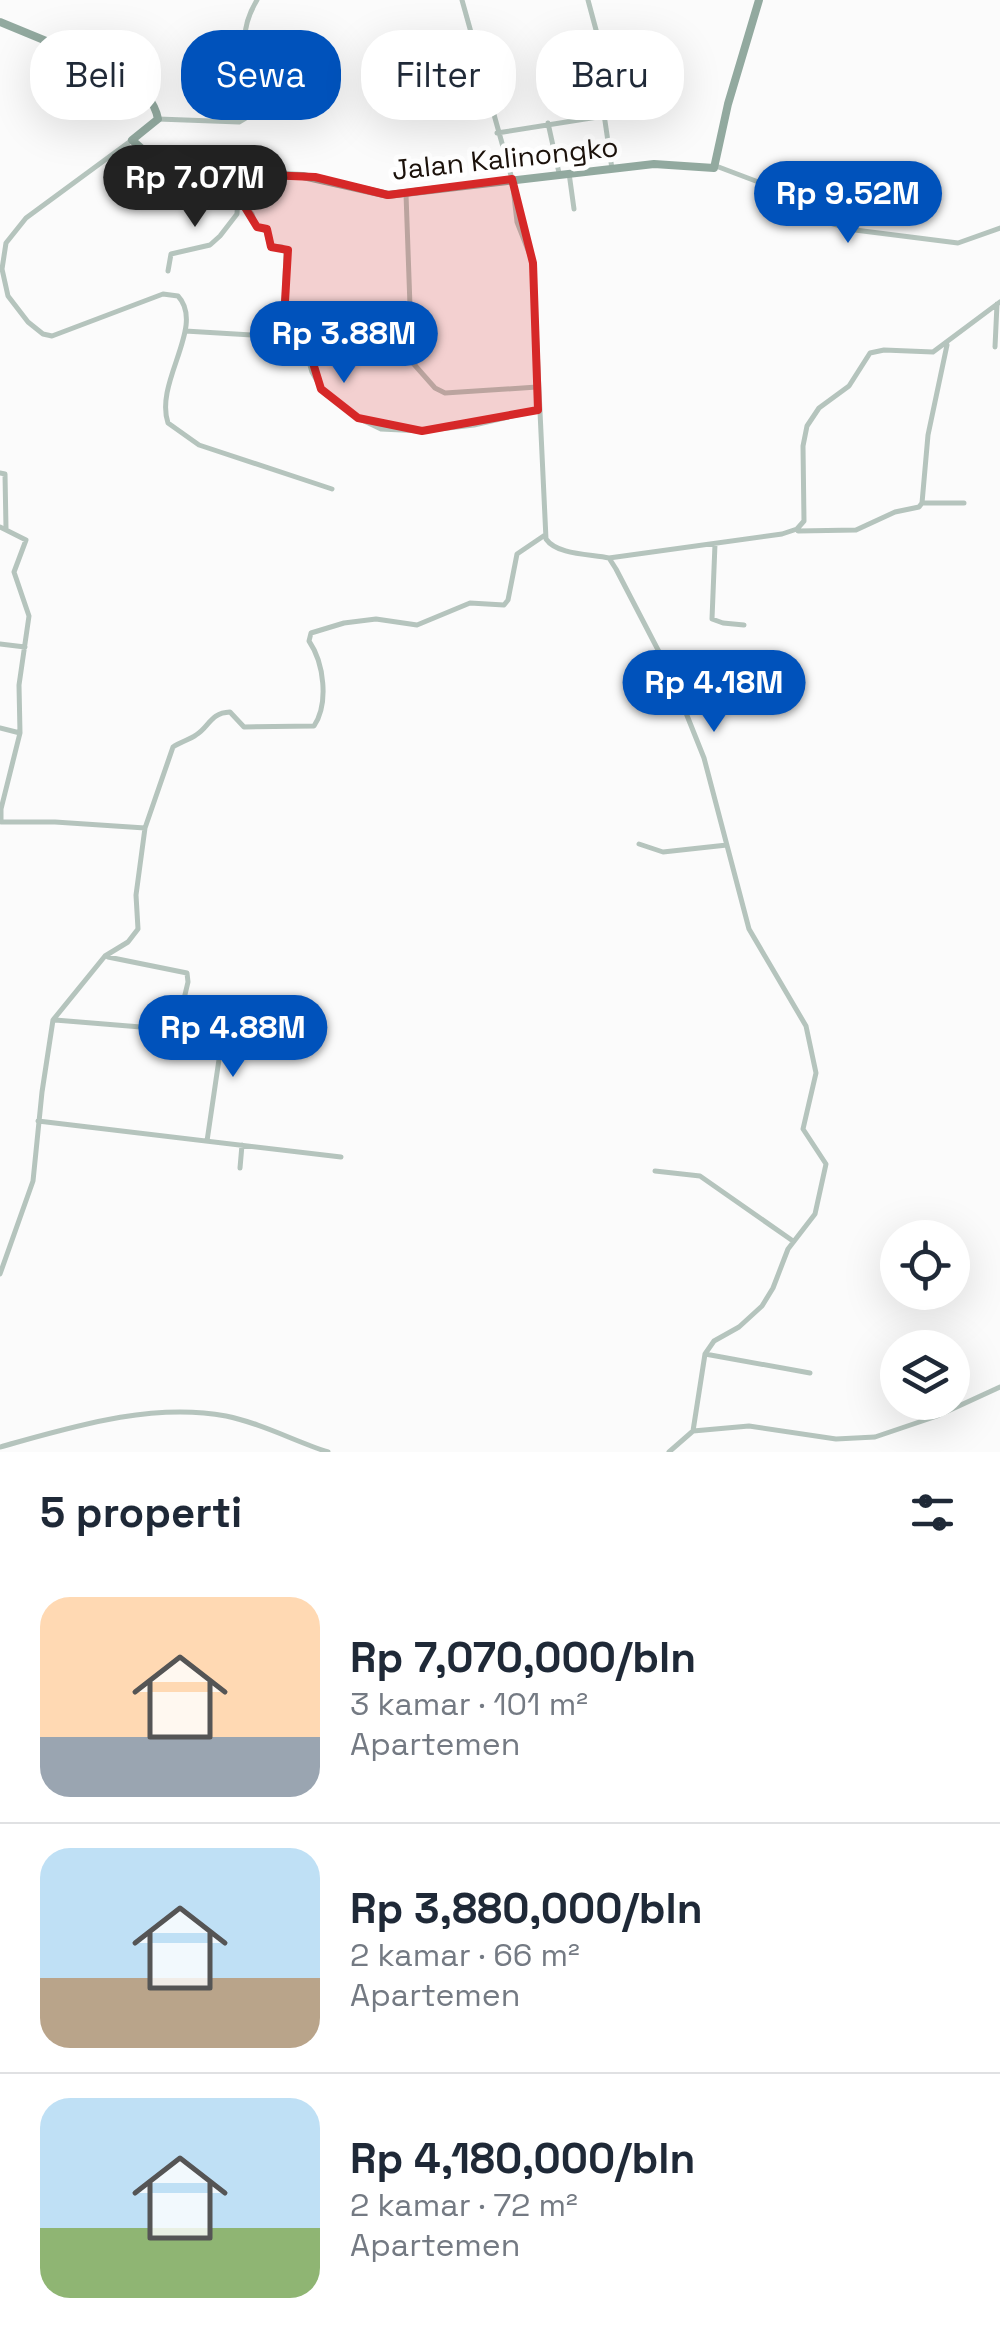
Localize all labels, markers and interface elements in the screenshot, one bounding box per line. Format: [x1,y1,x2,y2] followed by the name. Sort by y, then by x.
[30,30,161,120] chip: Beli
[181,30,341,120] chip: Sewa
[361,30,516,120] chip: Filter
[536,30,684,120] chip: Baru
[390,128,620,188] street label: Jalan Kalinongko
[92,145,298,230] pin: Rp 7.07M
[125,157,265,197] text: Rp 7.07M
[745,161,951,246] pin: Rp 9.52M
[776,173,920,213] text: Rp 9.52M
[241,301,447,386] pin: Rp 3.88M
[272,313,416,353] text: Rp 3.88M
[611,650,817,735] pin: Rp 4.18M
[645,662,783,702] text: Rp 4.18M
[130,995,336,1080] pin: Rp 4.88M
[160,1007,306,1047] text: Rp 4.88M
[880,1220,970,1420] map controls
[880,1220,970,1310] button: locate
[880,1330,970,1420] button: layers
[905,1485,960,1540] icon: filters
[40,1486,242,1539] text: 5 properti
[350,1631,696,1684] text: Rp 7,070,000/bln
[120,1637,240,1757] icon: home
[350,1684,588,1724] text: 3 kamar · 101 m²
[350,1724,520,1764] text: Apartemen
[350,1882,703,1935] text: Rp 3,880,000/bln
[120,1888,240,2008] icon: home
[350,1935,580,1975] text: 2 kamar · 66 m²
[350,1975,520,2015] text: Apartemen
[350,2132,695,2185] text: Rp 4,180,000/bln
[120,2138,240,2258] icon: home
[350,2185,578,2225] text: 2 kamar · 72 m²
[350,2225,520,2265] text: Apartemen

